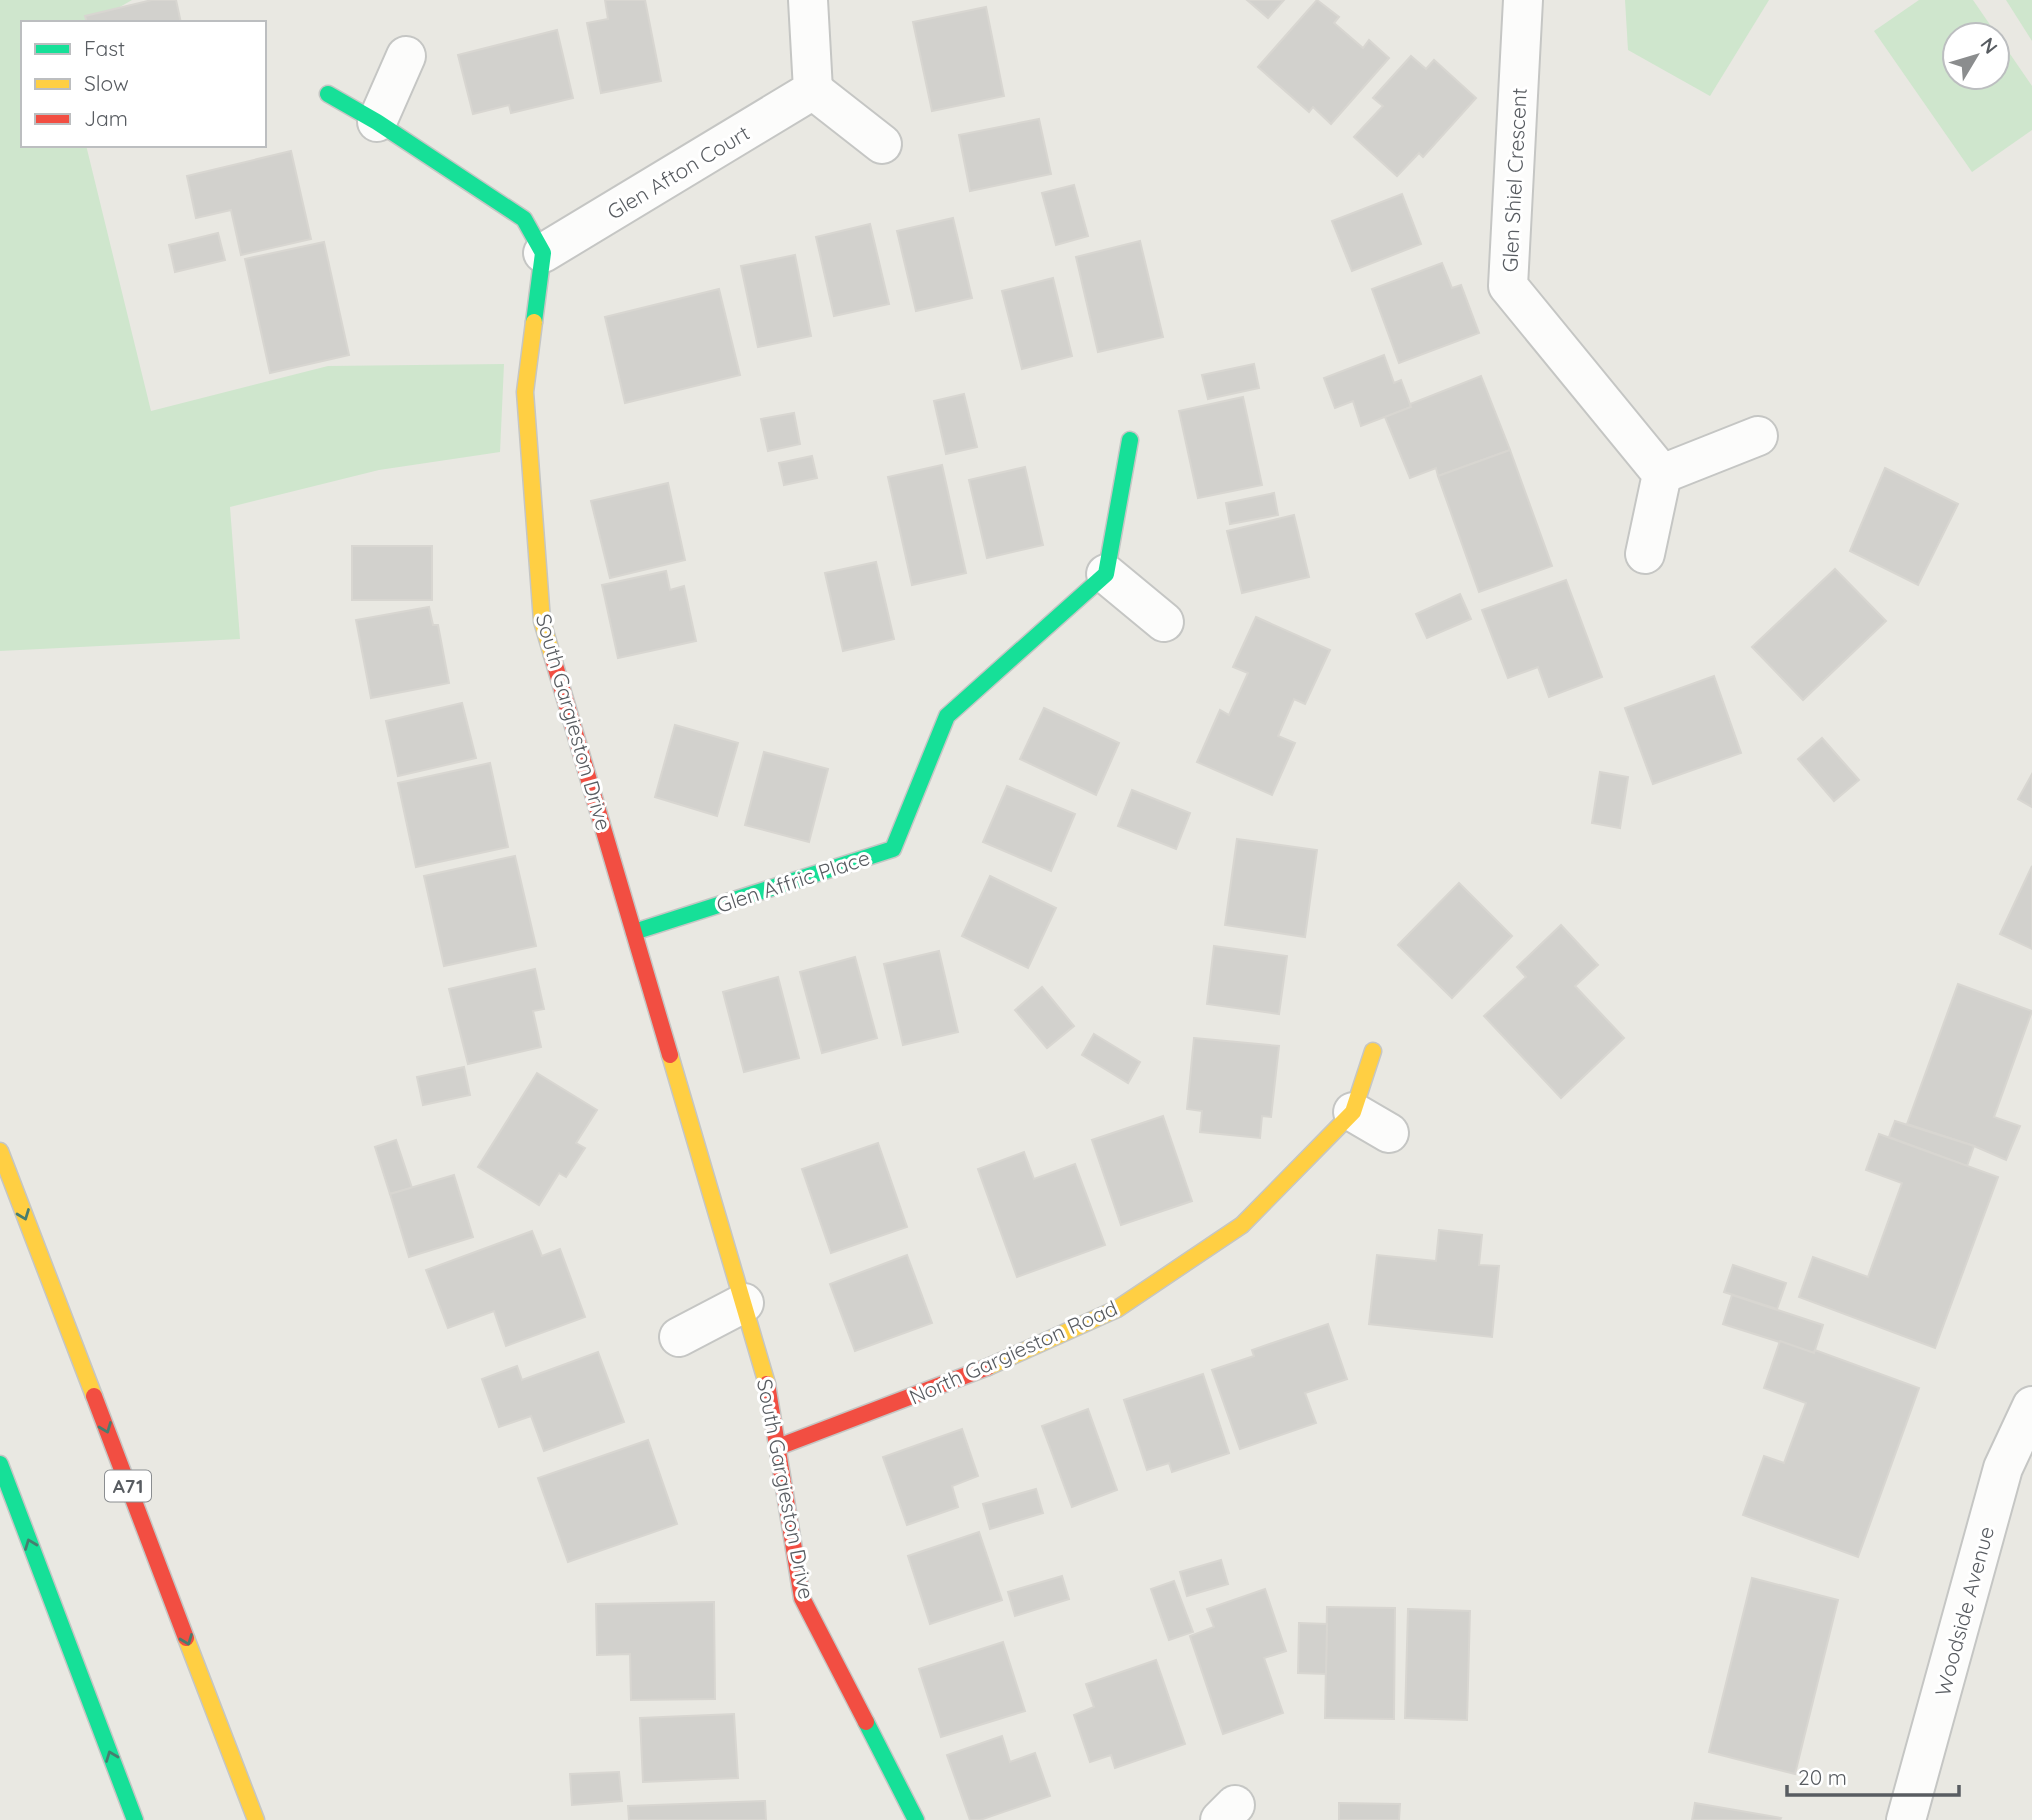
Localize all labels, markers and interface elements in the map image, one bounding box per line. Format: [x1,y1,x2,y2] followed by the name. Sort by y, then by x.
[21,21,266,147] legend
[1941,21,2011,91] north arrow
[1976,33,2003,58] text: N
[84,35,125,61] text: Fast
[84,70,129,96] text: Slow
[1496,87,1532,273] street label: Glen Shiel Crescent
[84,105,128,131] text: Jam
[602,119,754,225] street label: Glen Afton Court
[531,611,617,833] street label: South Gargieston Drive
[713,844,873,918] street label: Glen Affric Place
[16,1209,30,1221] one-way arrow
[905,1294,1121,1410] street label: North Gargieston Road
[752,1377,820,1601] street label: South Gargieston Drive
[97,1421,111,1433] one-way arrow
[105,1470,151,1502] road number: A71
[1929,1523,1999,1699] street label: Woodside Avenue
[25,1538,39,1550] one-way arrow
[179,1633,193,1645] one-way arrow
[106,1751,120,1763] one-way arrow
[1787,1754,1958,1798] scale bar
[1798,1764,1847,1790] text: 20 m

